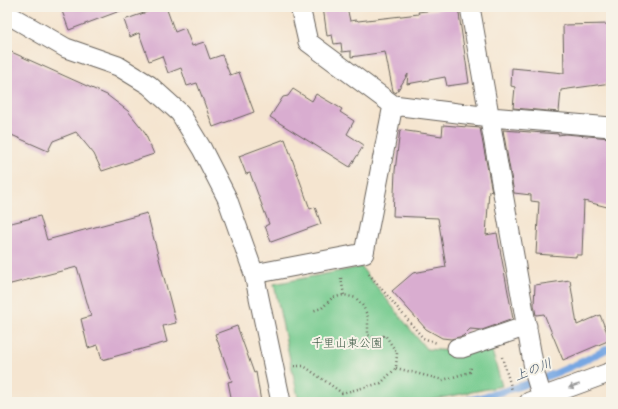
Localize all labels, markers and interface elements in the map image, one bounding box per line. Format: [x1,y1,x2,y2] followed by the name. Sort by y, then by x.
[311,336,383,350] park label: 千里山東公園
[512,355,554,383] water label: 上の川
[568,383,580,389] one-way arrow

